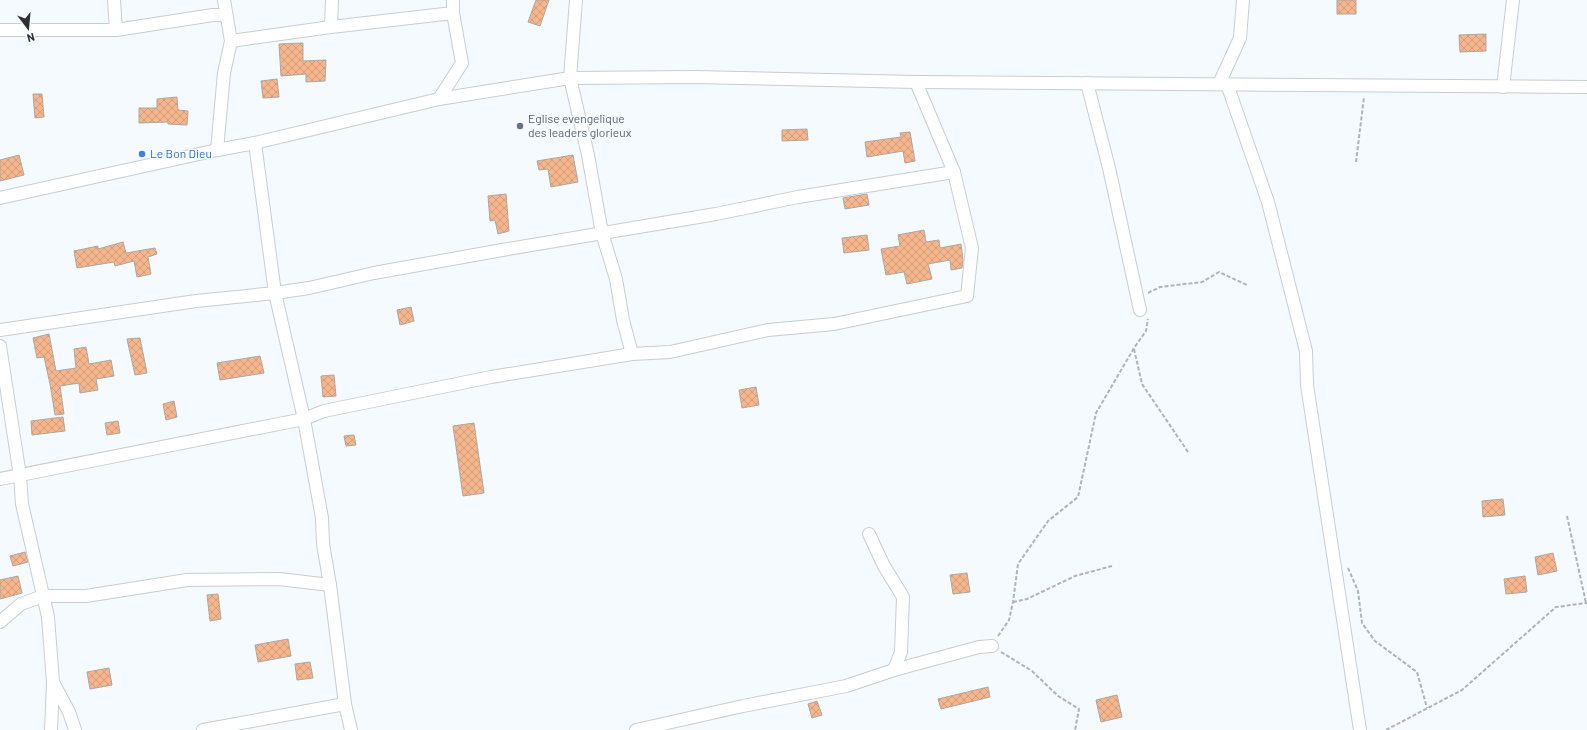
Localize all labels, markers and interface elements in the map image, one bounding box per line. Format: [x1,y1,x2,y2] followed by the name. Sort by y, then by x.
[8,8,48,48] north arrow
[26,31,36,45] text: N
[528,111,632,139] place label: Eglise evengelique des leaders glorieux
[515,121,525,131] marker: Eglise evengelique des leaders glorieux
[150,146,212,160] place label: Le Bon Dieu
[137,149,147,159] marker: Le Bon Dieu

